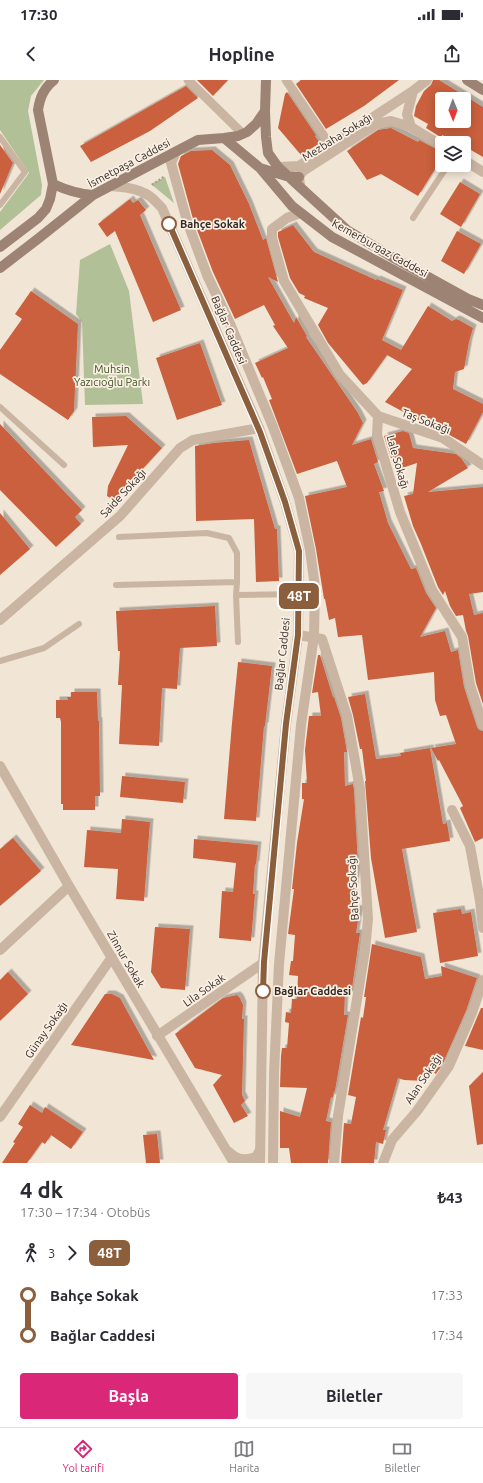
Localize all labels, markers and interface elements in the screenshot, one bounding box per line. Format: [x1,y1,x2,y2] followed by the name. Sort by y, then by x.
[20,6,58,23] text: 17:30
[20,43,42,65] icon: back
[441,43,463,65] icon: share
[208,44,275,64] text: Hopline
[435,92,471,128] north arrow
[435,92,471,172] map controls
[300,111,374,163] street label: Mezbaha Sokağı
[86,136,172,190] street label: İsmetpaşa Caddesi
[435,136,471,172] button: layers
[161,216,177,232] marker: Bahçe Sokak
[330,217,430,279] street label: Kemerburgaz Caddesi
[180,218,246,230] place label: Bahçe Sokak
[209,294,249,366] street label: Bağlar Caddesi
[74,363,150,388] park label: Muhsin Yazıcıoğlu Parkı
[400,406,452,436] street label: Taş Sokağı
[385,434,411,490] street label: Lale Sokağı
[98,466,148,520] street label: Saide Sokağı
[276,583,322,609] line badge: 48T
[287,588,311,604] text: 48T
[272,617,292,691] street label: Bağlar Caddesi
[345,855,361,921] street label: Bahçe Sokağı
[105,929,147,990] street label: Zinnur Sokak
[181,971,228,1009] street label: Lila Sokak
[255,983,271,999] marker: Bağlar Caddesi
[274,985,351,997] place label: Bağlar Caddesi
[22,1000,70,1060] street label: Günay Sokağı
[402,1052,444,1106] street label: Alan Sokağı
[20,1177,63,1202] text: 4 dk
[437,1189,463,1206] text: ₺43
[20,1205,150,1219] text: 17:30 – 17:34 · Otobüs
[20,1242,42,1264] icon: walk
[61,1242,83,1264] icon: forward
[97,1245,122,1261] text: 48T
[48,1246,55,1260] text: 3
[50,1287,139,1304] text: Bahçe Sokak
[430,1288,463,1302] text: 17:33
[50,1327,155,1344] text: Bağlar Caddesi
[430,1328,463,1342] text: 17:34
[20,1373,238,1419] button: Başla
[246,1373,463,1419] button: Biletler
[63,1438,104,1474] tab: Yol tarifi
[229,1438,259,1474] tab: Harita
[384,1438,420,1474] tab: Biletler

